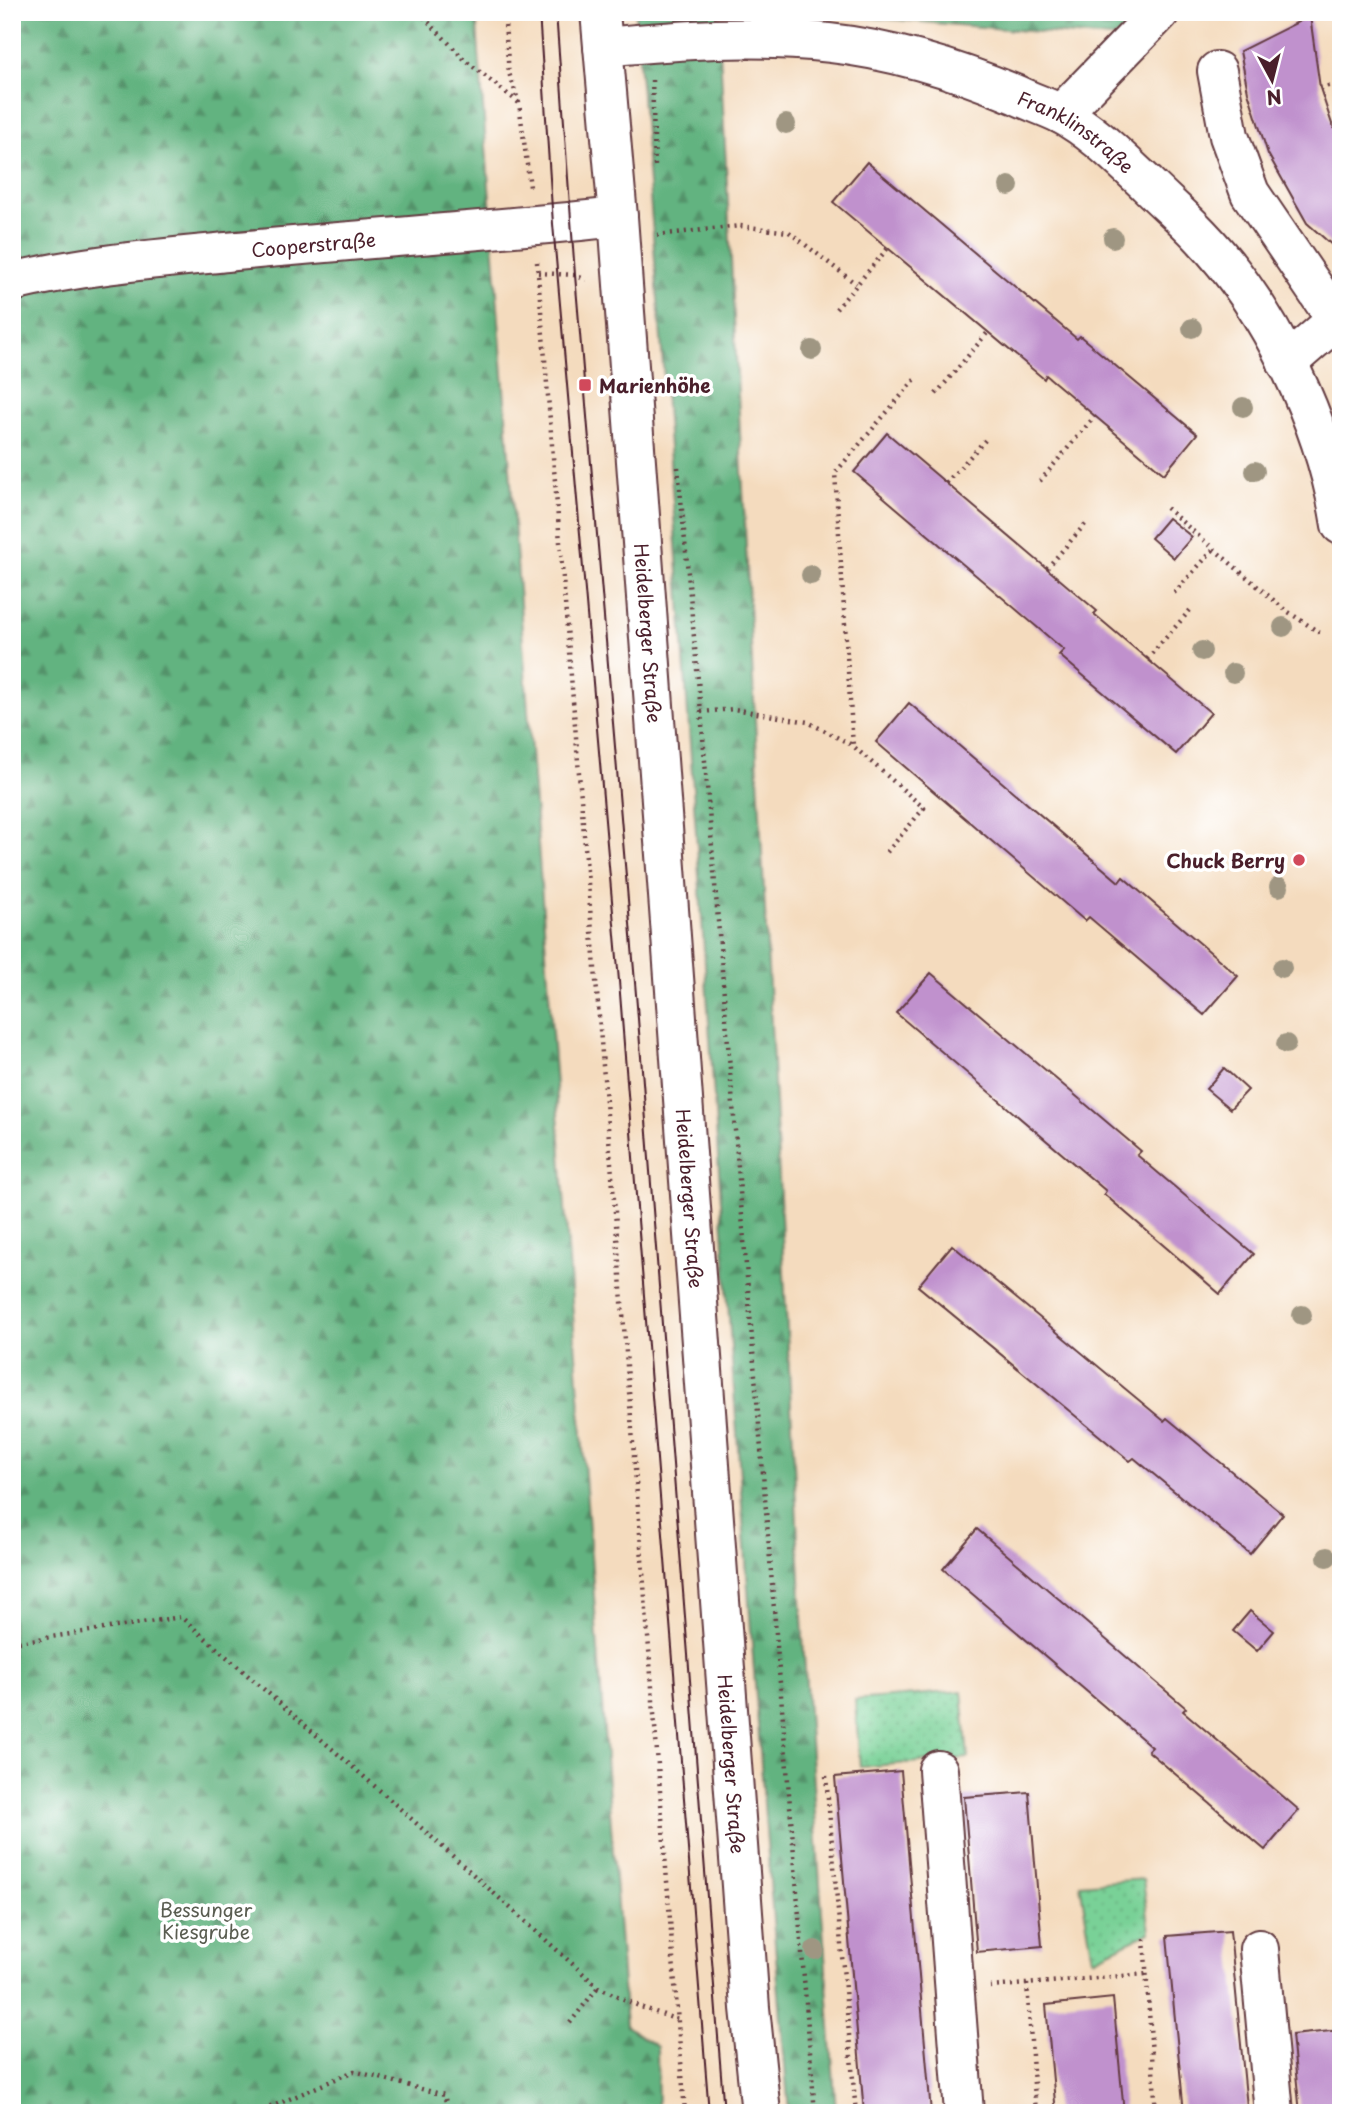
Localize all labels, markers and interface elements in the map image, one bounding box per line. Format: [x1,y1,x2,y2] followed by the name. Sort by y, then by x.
[1238,46,1308,116] north arrow
[1013,83,1141,179] street label: Franklinstraße
[1265,83,1283,113] text: N
[250,225,377,264] street label: Cooperstraße
[599,371,711,399] place label: Marienhöhe
[577,377,593,393] marker: Marienhöhe
[628,542,669,724] street label: Heidelberger Straße
[1166,846,1285,874] place label: Chuck Berry
[1291,852,1307,868] marker: Chuck Berry
[670,1108,711,1289] street label: Heidelberger Straße
[711,1673,753,1855] street label: Heidelberger Straße
[160,1895,253,1945] park label: Bessunger Kiesgrube

